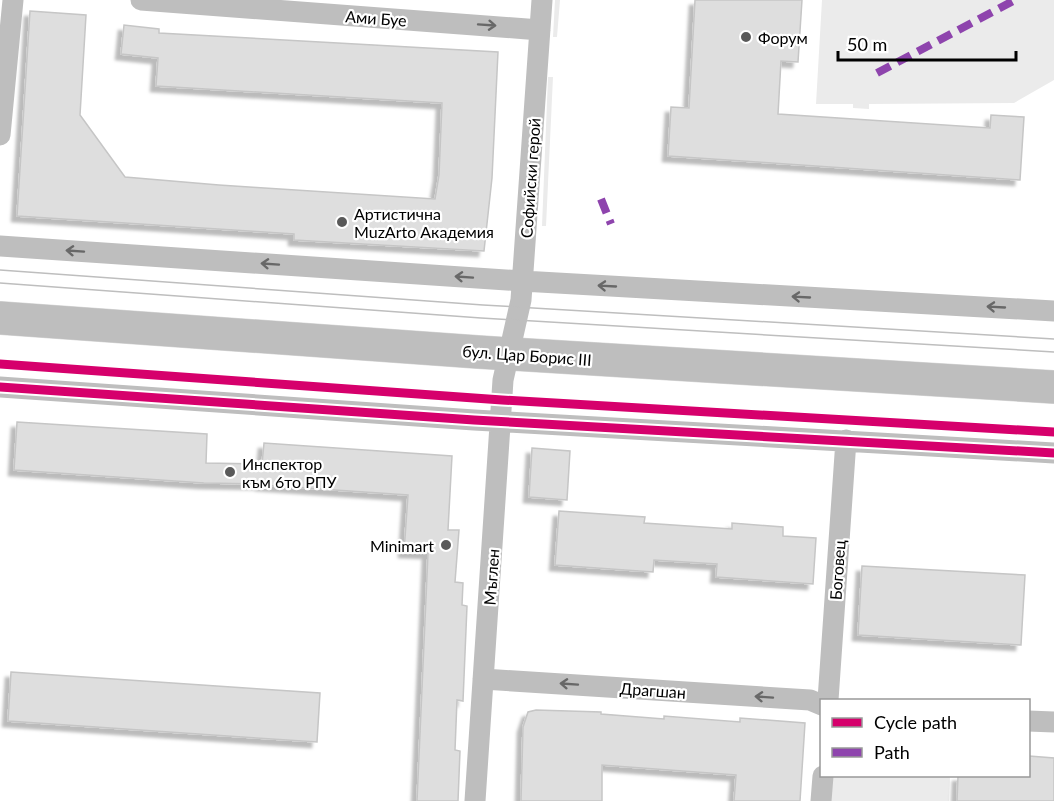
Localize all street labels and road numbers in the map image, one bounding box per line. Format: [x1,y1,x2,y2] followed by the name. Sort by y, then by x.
[345,6,407,30] street label: Ами Буе
[516,117,544,239] street label: Софийски герой
[462,341,592,369] street label: бул. Цар Борис III
[825,539,849,601] street label: Боговец
[480,548,502,606] street label: Мъглен
[619,678,687,702] street label: Драгшан

